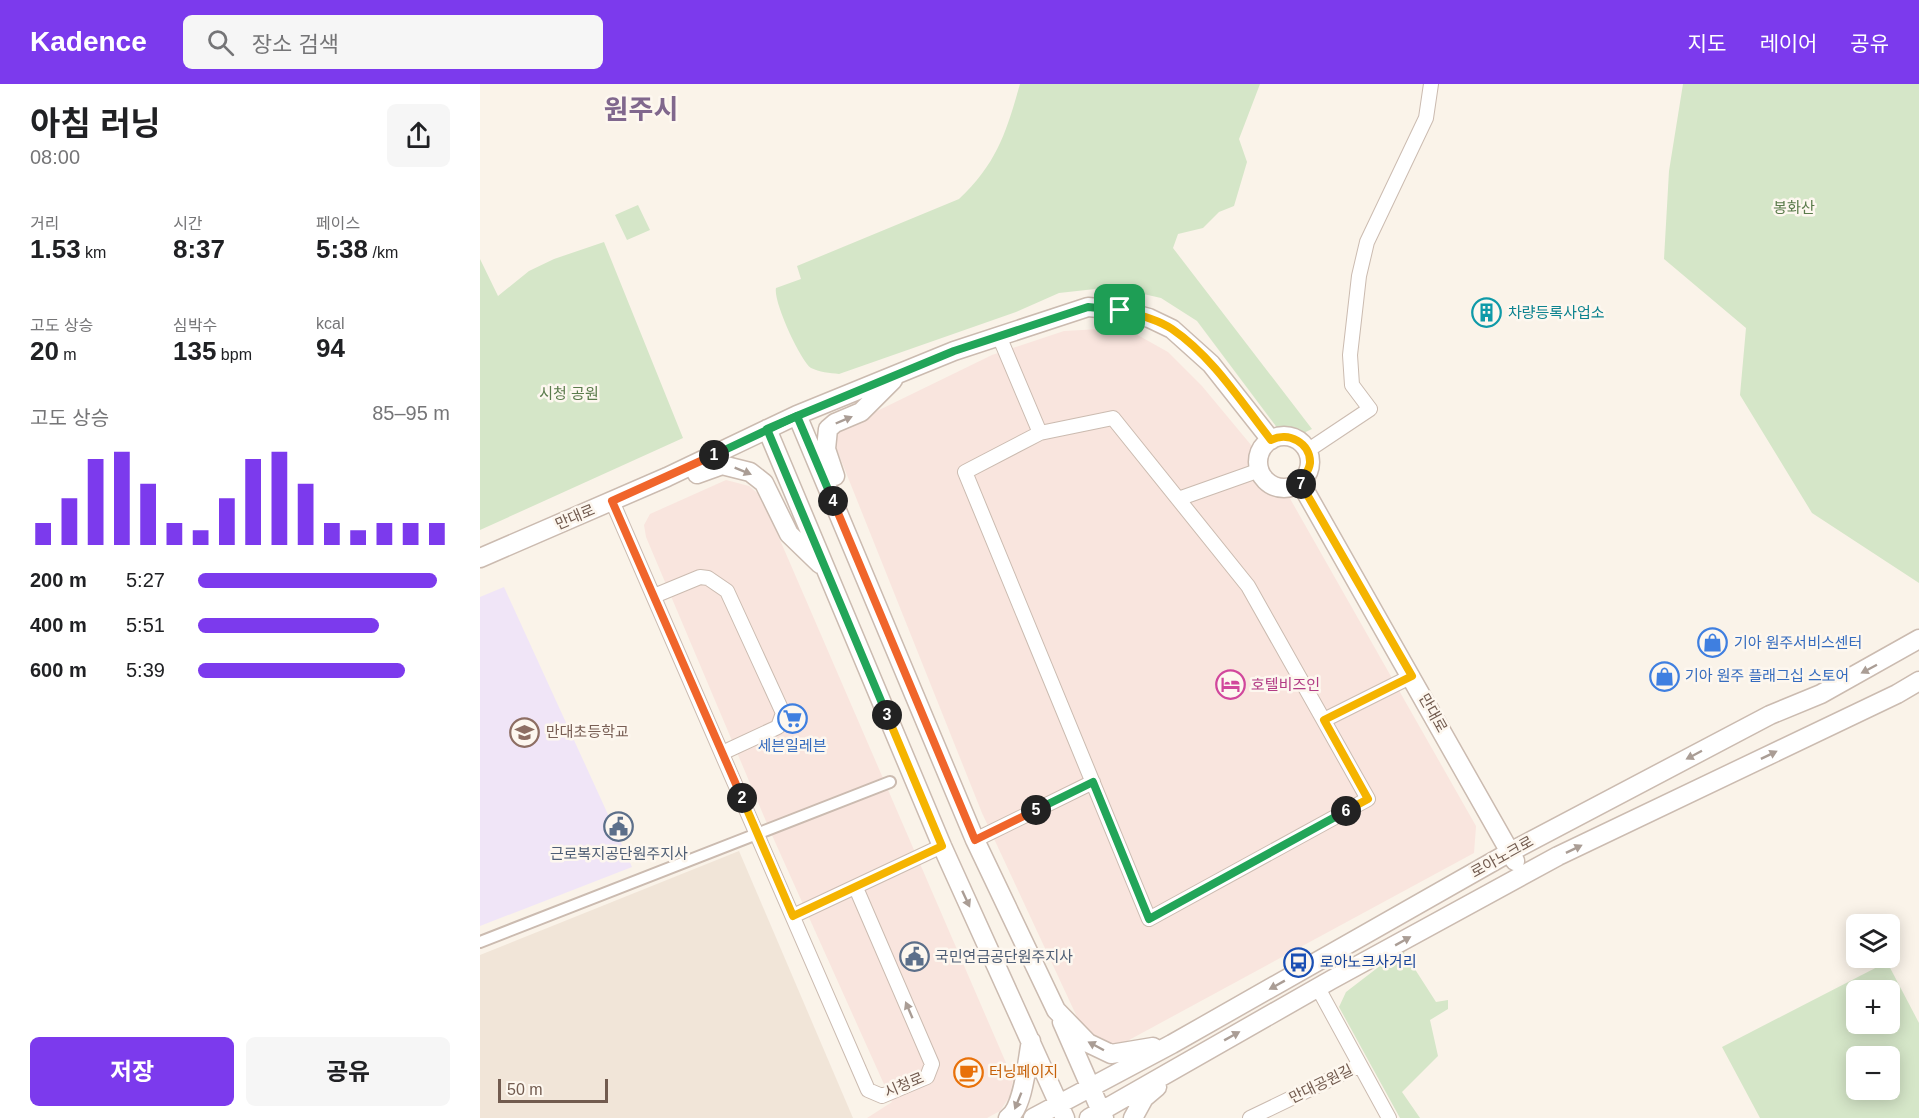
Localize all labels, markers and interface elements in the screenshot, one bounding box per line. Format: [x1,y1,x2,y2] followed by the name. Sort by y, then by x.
[183,15,603,69] search box
[30,26,147,57] text: Kadence
[204,26,237,59] icon: search
[252,32,339,57] text: 장소 검색
[1688,32,1726,55] text: 지도
[1759,32,1817,55] text: 레이어
[1850,32,1889,55] text: 공유
[604,95,678,125] district label: 원주시
[387,104,450,167] button: share
[30,105,161,142] text: 아침 러닝
[30,146,80,168] text: 08:00
[1773,199,1815,216] park label: 봉화산
[30,215,59,232] text: 거리
[173,215,202,232] text: 시간
[316,215,360,232] text: 페이스
[30,234,81,264] text: 1.53
[173,234,225,264] text: 8:37
[316,234,368,264] text: 5:38
[81,244,106,261] text: km
[368,244,398,261] text: /km
[1094,284,1145,335] pin
[1103,293,1136,326] icon: arrive
[1471,297,1503,329] building icon: 차량등록사업소
[1508,304,1605,321] place label: 차량등록사업소
[316,315,344,332] text: kcal
[30,317,93,334] text: 고도 상승
[173,317,217,334] text: 심박수
[316,333,345,363] text: 94
[30,336,59,366] text: 20
[173,336,216,366] text: 135
[59,346,77,363] text: m
[216,346,252,363] text: bpm
[539,385,599,402] park label: 시청 공원
[372,402,450,424] text: 85–95 m
[30,407,109,429] text: 고도 상승
[835,415,853,425] one-way arrow
[699,440,729,470] pin: 1
[710,446,718,463] text: 1
[735,466,753,476] one-way arrow
[1286,469,1316,499] pin: 7
[1297,475,1305,492] text: 7
[818,486,848,516] pin: 4
[829,492,837,509] text: 4
[552,501,597,532] street label: 만대로
[30,569,87,591] text: 200 m
[126,569,165,591] text: 5:27
[30,614,87,636] text: 400 m
[126,614,165,636] text: 5:51
[1697,627,1729,659] shop icon: 기아 원주서비스센터
[1734,634,1862,651] place label: 기아 원주서비스센터
[30,659,87,681] text: 600 m
[126,659,165,681] text: 5:39
[1648,660,1680,692] shop icon: 기아 원주 플래그십 스토어
[1860,664,1877,673] one-way arrow
[1685,667,1849,684] place label: 기아 원주 플래그십 스토어
[1214,669,1246,701] hotel icon: 호텔비즈인
[1251,676,1320,693] place label: 호텔비즈인
[1416,691,1451,735] street label: 만대로
[872,700,902,730] pin: 3
[776,703,808,735] supermarket icon: 세븐일레븐
[883,706,891,723] text: 3
[509,716,541,748] school or university icon: 만대초등학교
[546,723,629,740] place label: 만대초등학교
[757,737,827,754] place label: 세븐일레븐
[1685,750,1702,760] one-way arrow
[1761,751,1778,760] one-way arrow
[727,783,757,813] pin: 2
[738,789,746,806] text: 2
[1021,795,1051,825] pin: 5
[1331,796,1361,826] pin: 6
[1032,801,1040,818] text: 5
[1342,802,1350,819] text: 6
[603,811,635,843] public building icon: 근로복지공단원주지사
[1467,832,1536,881] street label: 로아노크로
[1566,844,1583,853] one-way arrow
[550,845,688,862] place label: 근로복지공단원주지사
[962,891,971,908] one-way arrow
[1846,914,1900,1100] map controls
[1846,914,1900,968] button: layers
[1394,936,1411,946] one-way arrow
[898,941,930,973] public building icon: 국민연금공단원주지사
[1283,946,1315,978] bus stop icon: 로아노크사거리
[935,948,1073,965] place label: 국민연금공단원주지사
[1320,953,1417,970] place label: 로아노크사거리
[1268,980,1285,990] one-way arrow
[1846,980,1900,1034] button: +
[903,1001,913,1019] one-way arrow
[1224,1031,1241,1041] one-way arrow
[30,1037,234,1106] button: 저장
[246,1037,450,1106] button: 공유
[1087,1041,1104,1051] one-way arrow
[1846,1046,1900,1100] button: −
[952,1056,984,1088] cafe icon: 터닝페이지
[1286,1061,1356,1106] street label: 만대공원길
[989,1063,1058,1080] place label: 터닝페이지
[881,1069,926,1100] street label: 시청로
[498,1076,608,1104] scale bar
[507,1081,543,1098] text: 50 m
[1013,1093,1023,1111] one-way arrow

